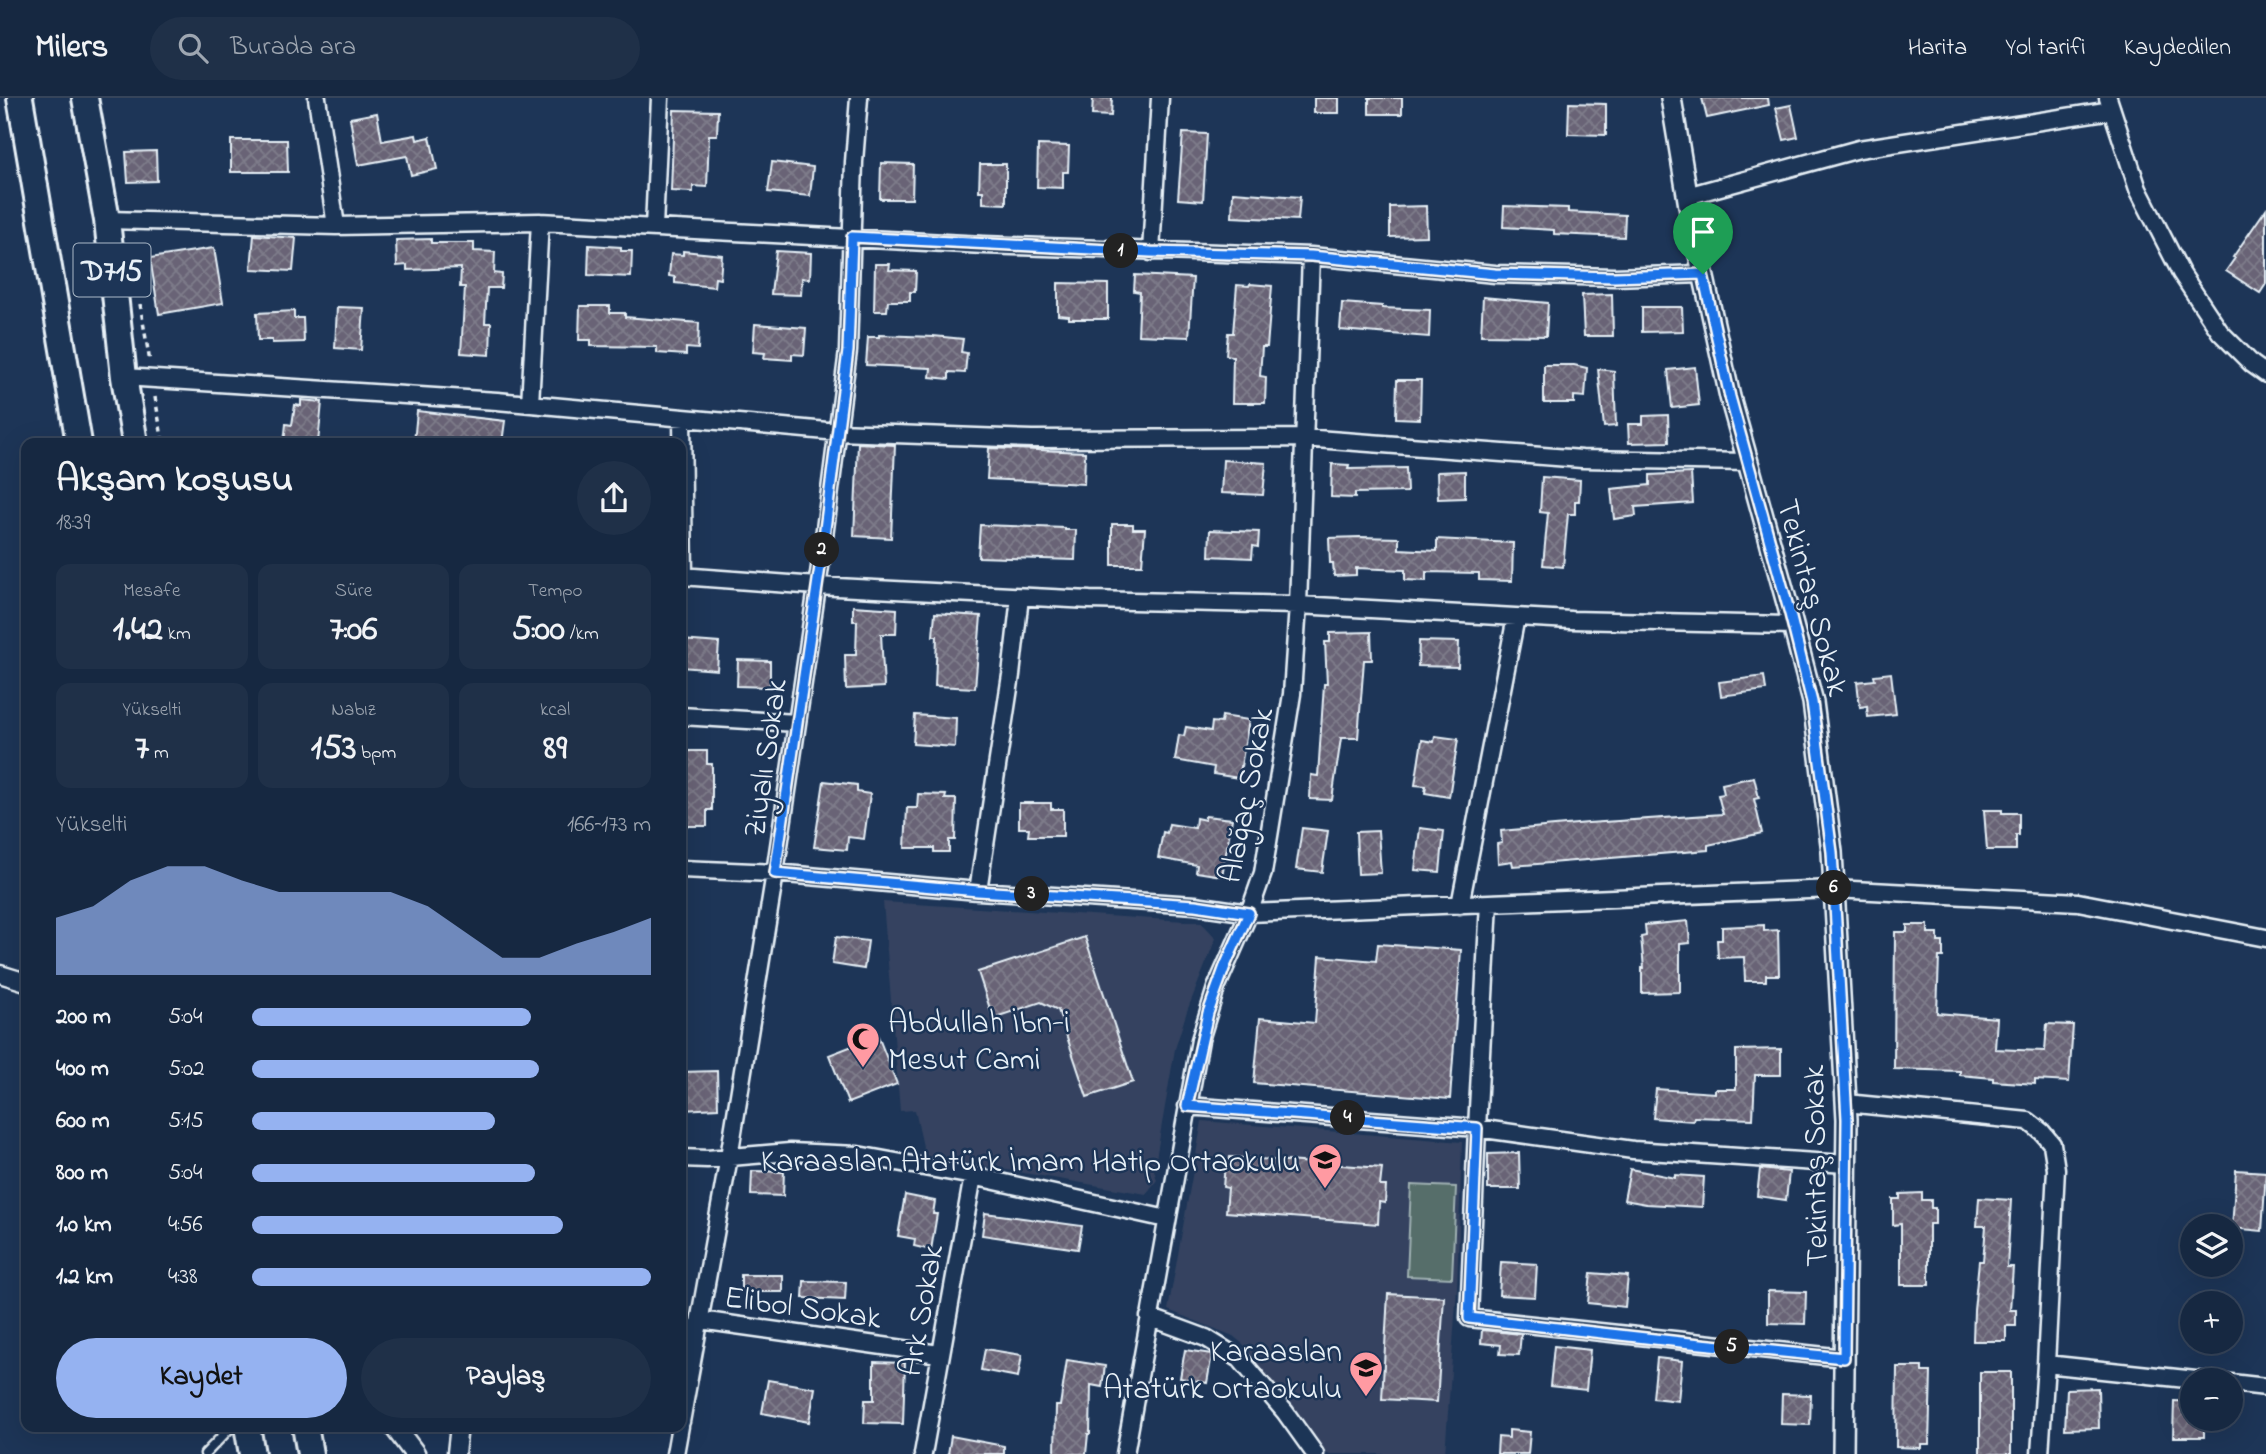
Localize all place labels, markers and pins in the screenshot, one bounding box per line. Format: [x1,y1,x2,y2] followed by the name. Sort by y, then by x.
[1673,202,1733,274] pin
[1104,234,1138,268] pin: 1
[804,532,840,568] pin: 2
[1816,870,1852,906] pin: 6
[1014,876,1050,912] pin: 3
[888,1001,1070,1085] place label: Abdullah İbn-i Mesut Cami
[844,1020,882,1069] mosque icon: Abdullah İbn-i Mesut Cami
[1330,1100,1366,1136] pin: 4
[761,1140,1300,1187] place label: Karaaslan Atatürk İmam Hatip Ortaokulu
[1306,1141,1344,1190] school or university icon: Karaaslan Atatürk İmam Hatip Ortaokulu
[1103,1330,1342,1414] place label: Karaaslan Atatürk Ortaokulu
[1714,1330,1750,1364] pin: 5
[1347,1349,1385,1398] school or university icon: Karaaslan Atatürk Ortaokulu

